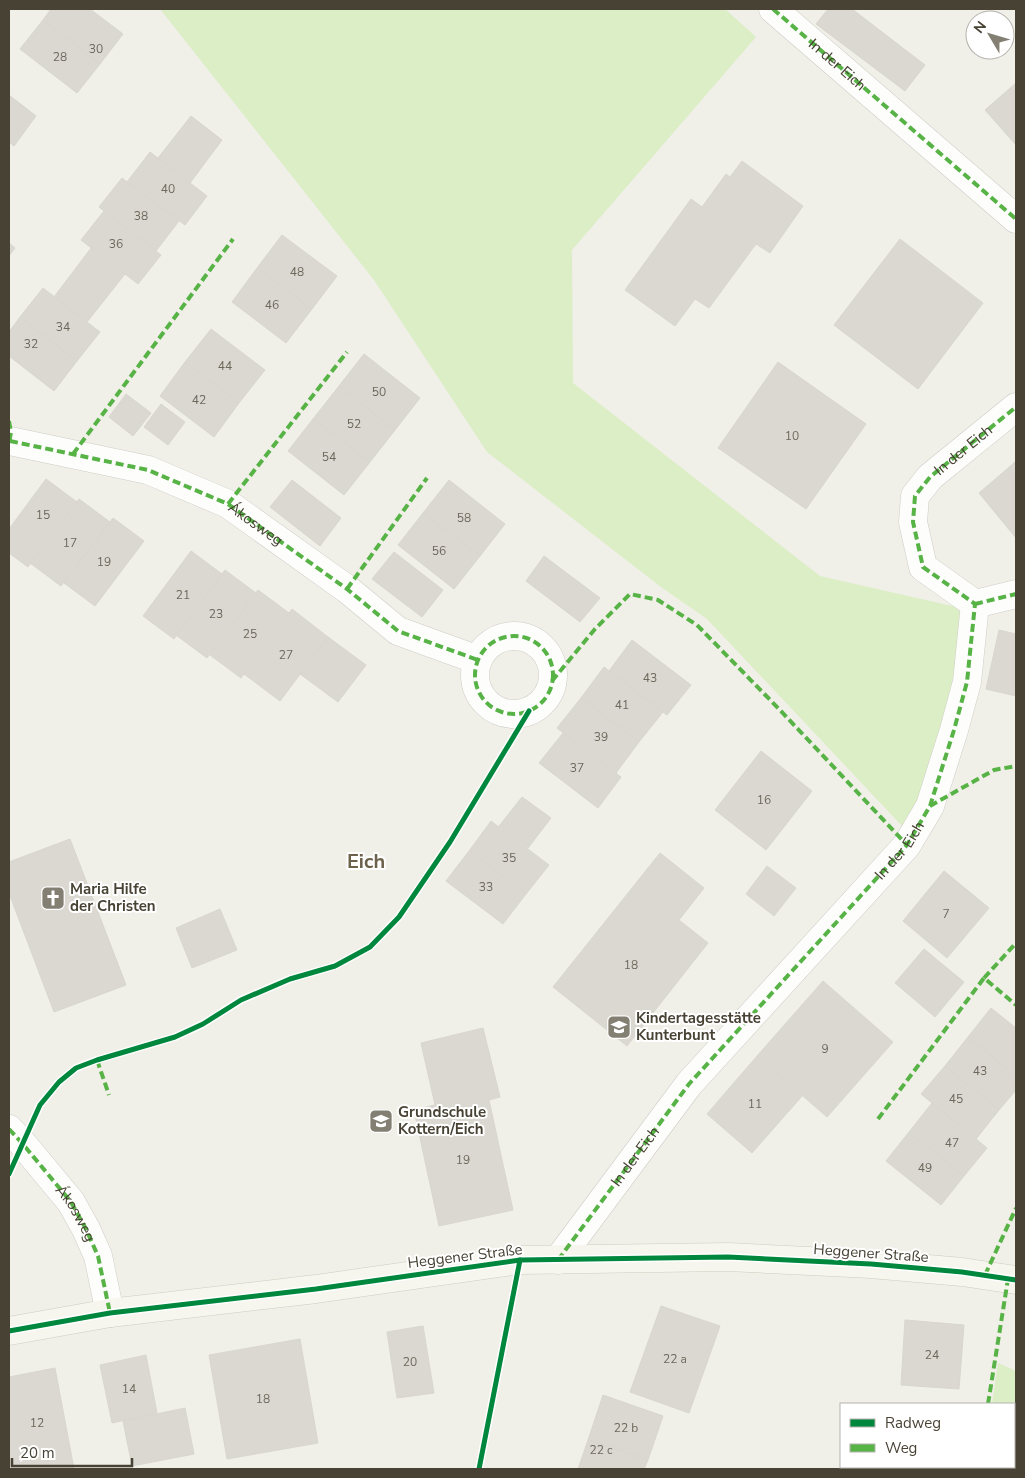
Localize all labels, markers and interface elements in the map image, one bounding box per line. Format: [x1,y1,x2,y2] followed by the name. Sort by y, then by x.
[965,10,1015,60] north arrow
[969,17,991,37] text: N
[804,34,870,95] street label: In der Eich
[89,41,103,57] house number: 30
[53,49,67,65] house number: 28
[161,181,175,197] house number: 40
[134,208,148,224] house number: 38
[109,236,123,252] house number: 36
[290,264,304,280] house number: 48
[265,297,279,313] house number: 46
[56,319,70,335] house number: 34
[24,336,38,352] house number: 32
[218,358,232,374] house number: 44
[372,384,386,400] house number: 50
[192,392,206,408] house number: 42
[347,416,361,432] house number: 52
[930,420,997,480] street label: In der Eich
[785,428,799,444] house number: 10
[322,449,336,465] house number: 54
[224,497,287,550] street label: Ákosweg
[36,507,50,523] house number: 15
[457,510,471,526] house number: 58
[63,535,77,551] house number: 17
[432,543,446,559] house number: 56
[97,554,111,570] house number: 19
[176,587,190,603] house number: 21
[209,606,223,622] house number: 23
[243,626,257,642] house number: 25
[279,647,293,663] house number: 27
[643,670,657,686] house number: 43
[615,697,629,713] house number: 41
[594,729,608,745] house number: 39
[570,760,584,776] house number: 37
[757,792,771,808] house number: 16
[870,817,929,884] street label: In der Eich
[347,848,385,875] district label: Eich
[502,850,516,866] house number: 35
[70,879,156,916] place label: Maria Hilfe der Christen
[479,879,493,895] house number: 33
[40,885,66,911] church icon: Maria Hilfe der Christen
[942,906,950,922] house number: 7
[624,957,638,973] house number: 18
[636,1008,761,1045] place label: Kindertagesstätte Kunterbunt
[606,1014,632,1040] school or university icon: Kindertagesstätte Kunterbunt
[821,1041,829,1057] house number: 9
[973,1063,987,1079] house number: 43
[949,1091,963,1107] house number: 45
[748,1096,762,1112] house number: 11
[398,1102,486,1139] place label: Grundschule Kottern/Eich
[368,1108,394,1134] school or university icon: Grundschule Kottern/Eich
[606,1123,664,1191] street label: In der Eich
[945,1135,959,1151] house number: 47
[456,1152,470,1168] house number: 19
[918,1160,932,1176] house number: 49
[51,1181,100,1245] street label: Ákosweg
[406,1239,524,1273] street label: Heggener Straße
[813,1239,929,1267] street label: Heggener Straße
[925,1347,939,1363] house number: 24
[663,1351,687,1367] house number: 22 a
[403,1354,417,1370] house number: 20
[122,1381,136,1397] house number: 14
[256,1391,270,1407] house number: 18
[840,1403,1015,1468] legend
[885,1413,941,1433] text: Radweg
[30,1415,44,1431] house number: 12
[614,1420,638,1436] house number: 22 b
[12,1436,132,1468] scale bar
[885,1438,917,1458] text: Weg
[589,1442,613,1458] house number: 22 c
[20,1443,55,1463] text: 20 m

